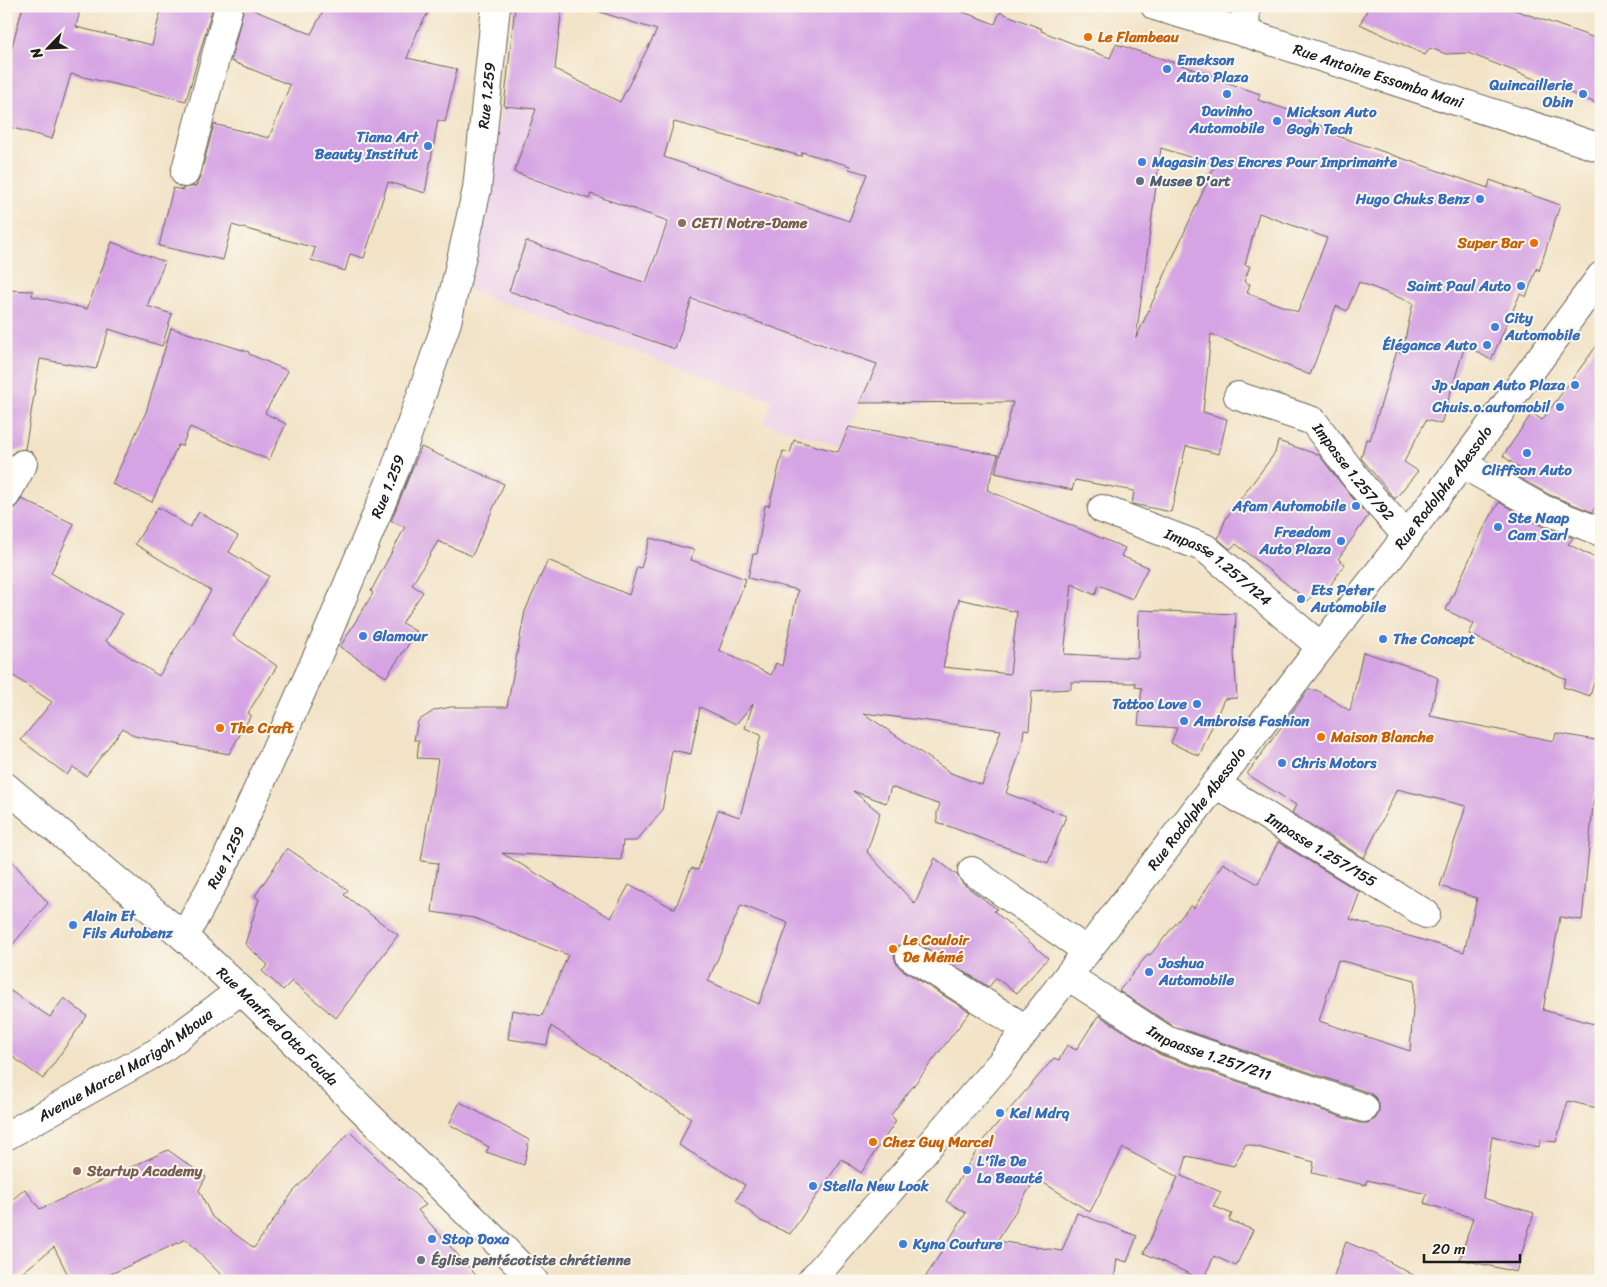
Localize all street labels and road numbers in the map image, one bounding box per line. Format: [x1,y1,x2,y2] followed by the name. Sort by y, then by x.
[1290,36,1468,116] street label: Rue Antoine Essomba Mani
[470,61,503,130] street label: Rue 1.259
[1305,416,1401,527] street label: Impasse 1.257/92
[1388,420,1499,555] street label: Rue Rodolphe Abessolo
[363,451,412,522] street label: Rue 1.259
[1160,520,1278,613] street label: Impasse 1.257/124
[1140,741,1253,876] street label: Rue Rodolphe Abessolo
[1259,805,1382,894] street label: Impasse 1.257/155
[200,822,253,894] street label: Rue 1.259
[210,960,345,1093] street label: Rue Manfred Otto Fouda
[32,1002,219,1129] street label: Avenue Marcel Marigoh Mboua
[1141,1017,1275,1088] street label: Impaasse 1.257/211

